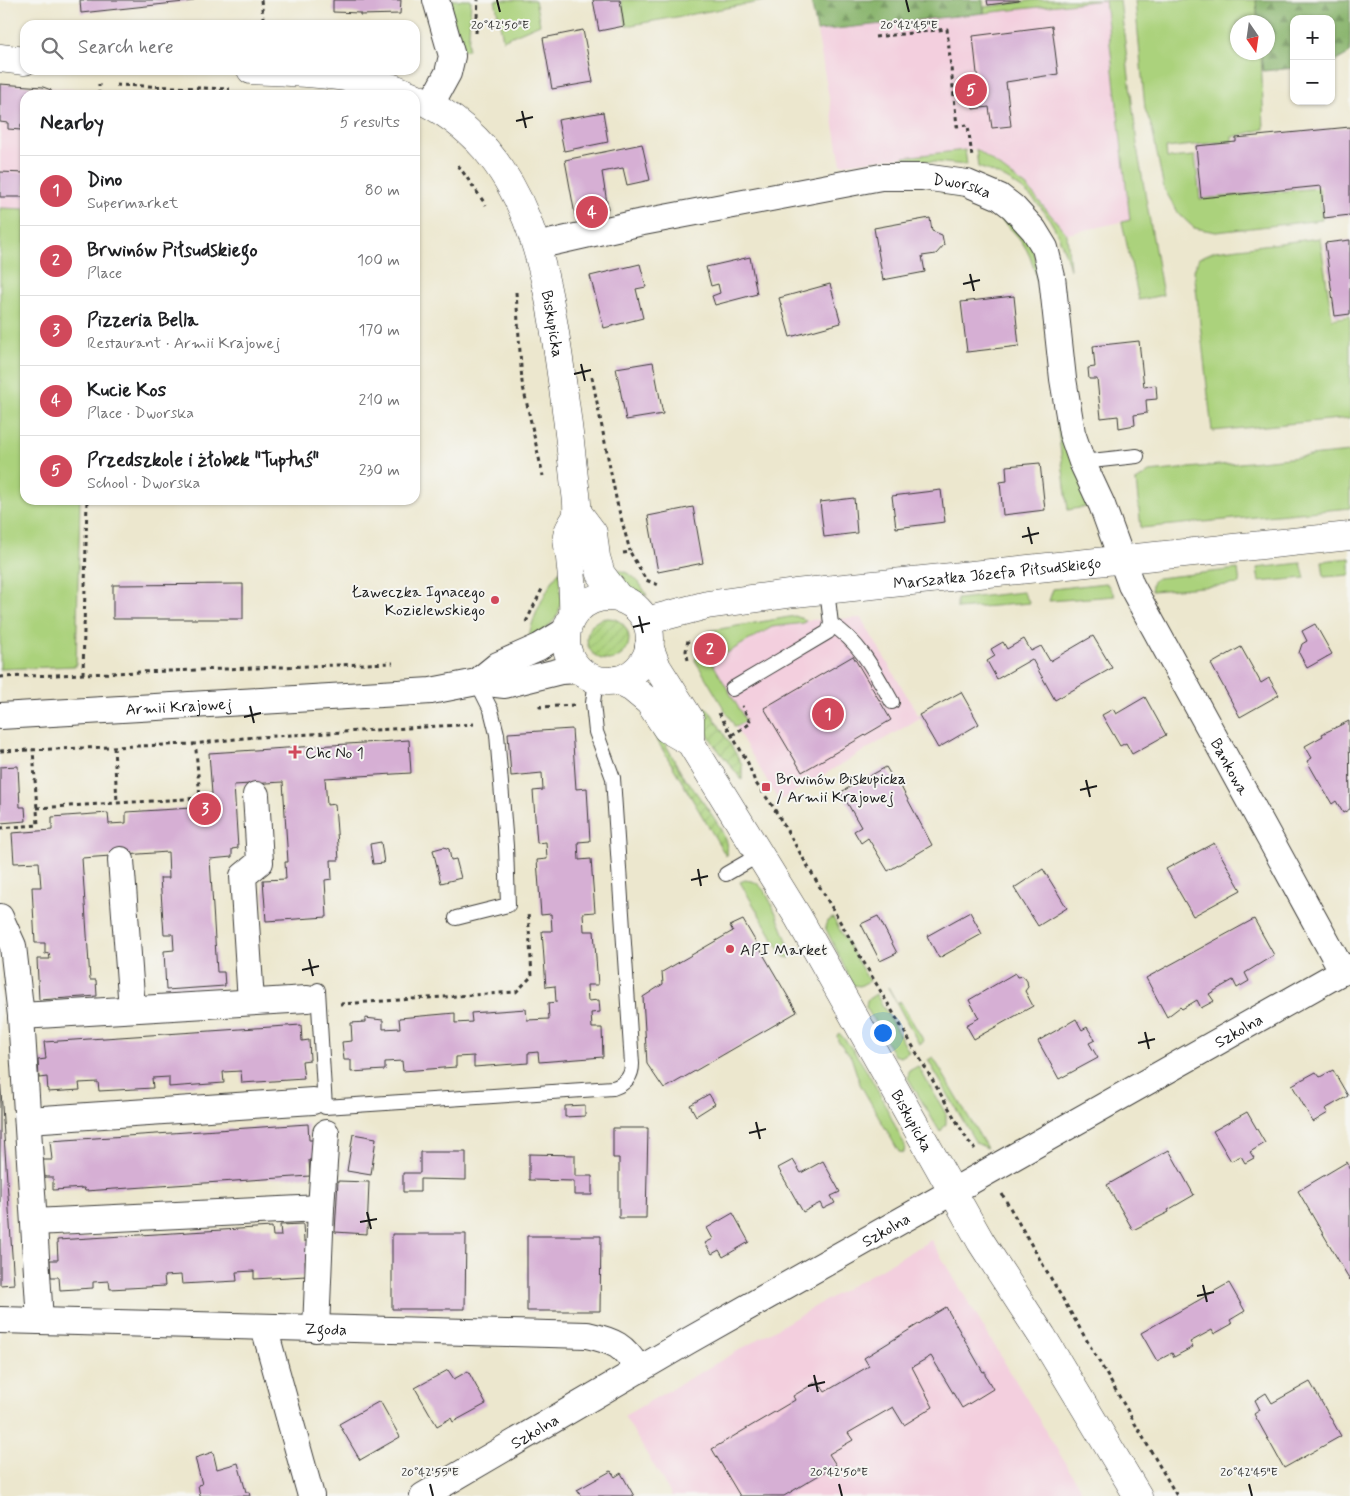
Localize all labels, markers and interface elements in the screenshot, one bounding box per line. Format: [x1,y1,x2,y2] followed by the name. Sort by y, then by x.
[1230,15,1275,60] north arrow
[1290,15,1335,105] map controls
[1290,15,1335,60] button: +
[471,18,529,34] text: 20°42'50"E
[880,18,938,34] text: 20°42'45"E
[20,20,420,75] search box
[38,34,66,62] icon: search
[78,35,174,60] text: Search here
[1290,60,1335,105] button: −
[955,71,987,109] pin: 5
[40,109,104,137] text: Nearby
[340,112,400,133] text: 5 results
[87,168,122,193] text: Dino
[932,169,994,204] street label: Dworska
[52,180,60,201] text: 1
[365,180,400,201] text: 80 m
[87,193,178,214] text: Supermarket
[576,193,608,231] pin: 4
[87,238,258,263] text: Brwinów Piłsudskiego
[52,250,60,271] text: 2
[357,250,400,271] text: 100 m
[87,263,122,284] text: Place
[536,288,568,359] street label: Biskupicka
[87,308,198,333] text: Pizzeria Bella
[52,320,60,341] text: 3
[358,320,400,341] text: 170 m
[87,333,280,354] text: Restaurant · Armii Krajowej
[87,378,166,403] text: Kucie Kos
[51,390,61,411] text: 4
[359,390,400,411] text: 210 m
[87,403,194,424] text: Place · Dworska
[87,448,319,473] text: Przedszkole i żłobek "Tuptuś"
[51,460,61,481] text: 5
[359,460,400,481] text: 230 m
[87,473,200,494] text: School · Dworska
[892,553,1102,595] street label: Marszałka Józefa Piłsudskiego
[351,582,485,621] place label: Ławeczka Ignacego Kozielewskiego
[489,594,501,606] marker: Ławeczka Ignacego Kozielewskiego
[694,630,726,668] pin: 2
[125,694,233,721] street label: Armii Krajowej
[812,695,844,733] pin: 1
[1205,735,1253,800] street label: Bankowa
[305,743,364,764] place label: Chc No 1
[289,746,301,758] marker: Chc No 1
[776,769,906,808] place label: Brwinów Biskupicka / Armii Krajowej
[760,781,772,793] marker: Brwinów Biskupicka / Armii Krajowej
[189,790,221,828] pin: 3
[740,940,827,961] place label: API Market
[724,943,736,955] marker: API Market
[1211,1009,1267,1053] street label: Szkolna
[870,1020,896,1046] your location
[885,1086,937,1156] street label: Biskupicka
[858,1209,914,1253] street label: Szkolna
[304,1319,347,1341] street label: Zgoda
[507,1410,563,1454] street label: Szkolna
[401,1465,459,1481] text: 20°42'55"E
[810,1465,868,1481] text: 20°42'50"E
[1220,1465,1278,1481] text: 20°42'45"E

